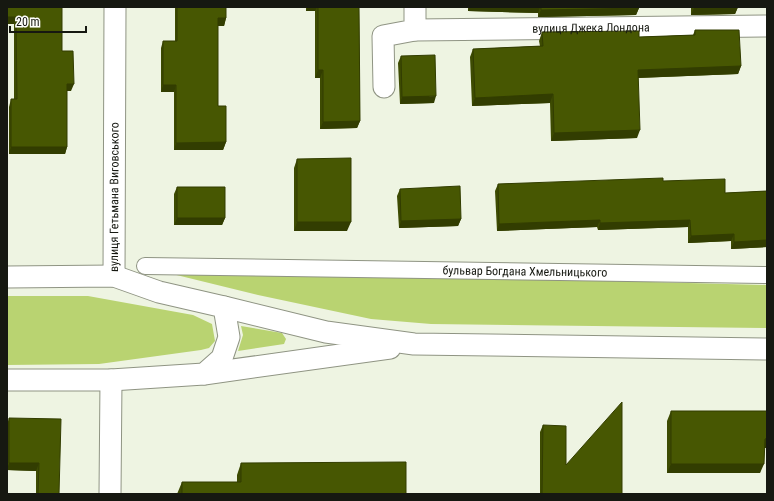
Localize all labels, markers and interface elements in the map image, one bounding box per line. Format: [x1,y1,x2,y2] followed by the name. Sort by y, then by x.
[10,8,86,34] scale bar
[16,15,40,29] text: 20 m
[532,20,650,36] street label: вулиця Джека Лондона
[107,122,122,272] street label: вулиця Гетьмана Виговського
[442,263,607,280] street label: бульвар Богдана Хмельницького

